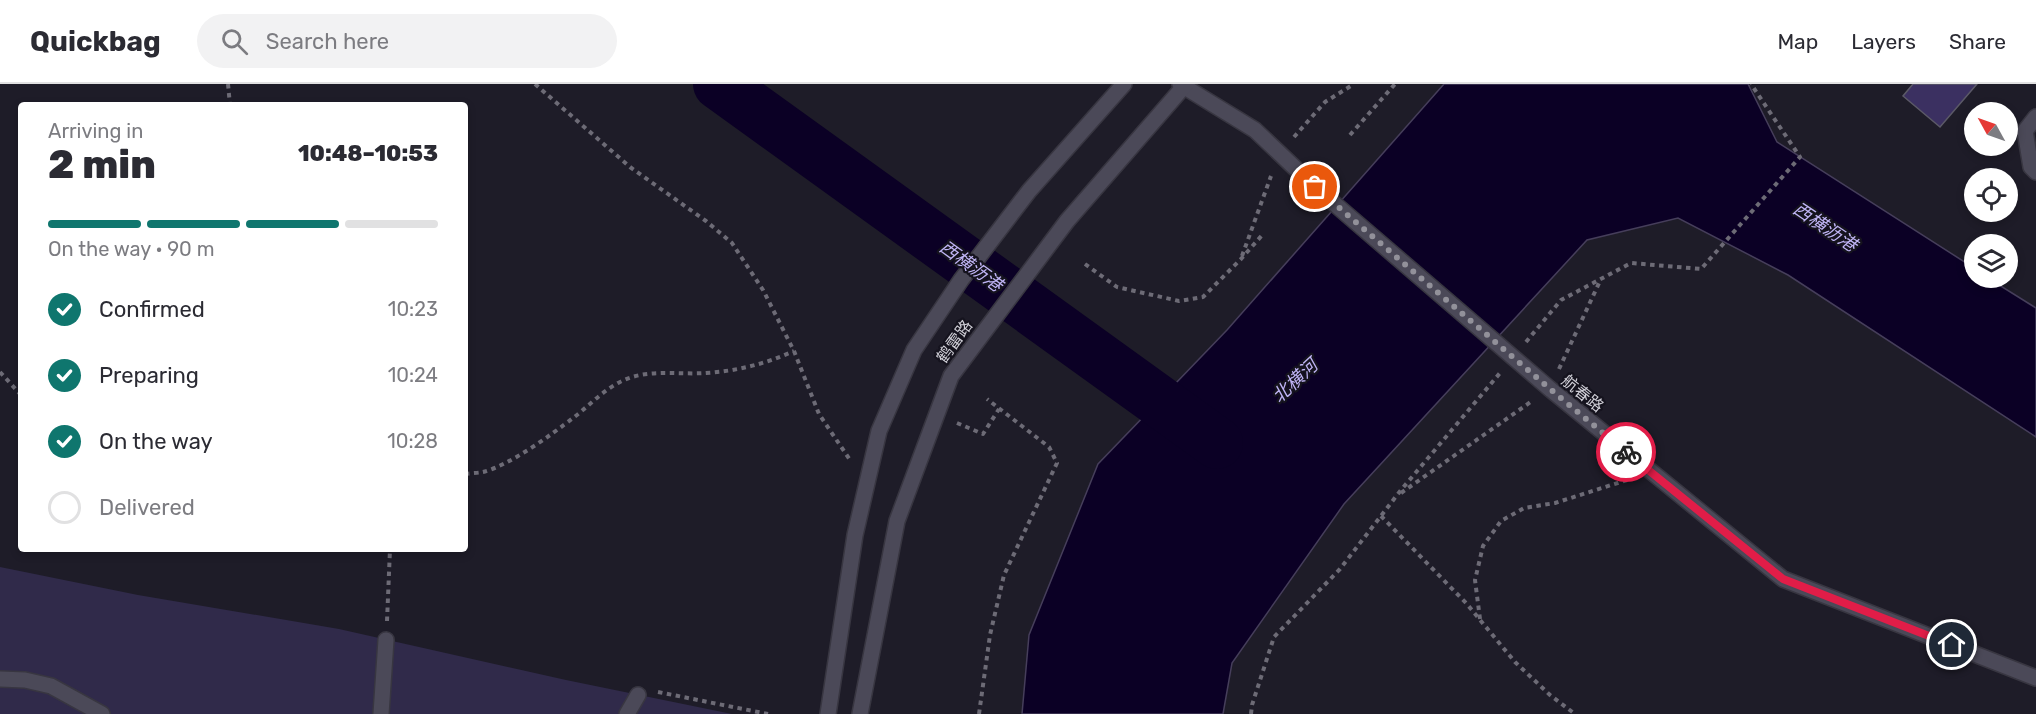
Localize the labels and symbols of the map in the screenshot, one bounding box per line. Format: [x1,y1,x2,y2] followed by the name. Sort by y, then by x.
[1964,102,2018,156] north arrow
[1289,161,1340,212] pin
[1789,198,1863,258] water label: 西横沥港
[935,236,1009,298] water label: 西横沥港
[933,316,976,366] street label: 鹤雷路
[1268,352,1324,407] water label: 北横河
[1558,371,1607,416] street label: 航春路
[1596,422,1656,482] courier
[1926,619,1977,670] pin

